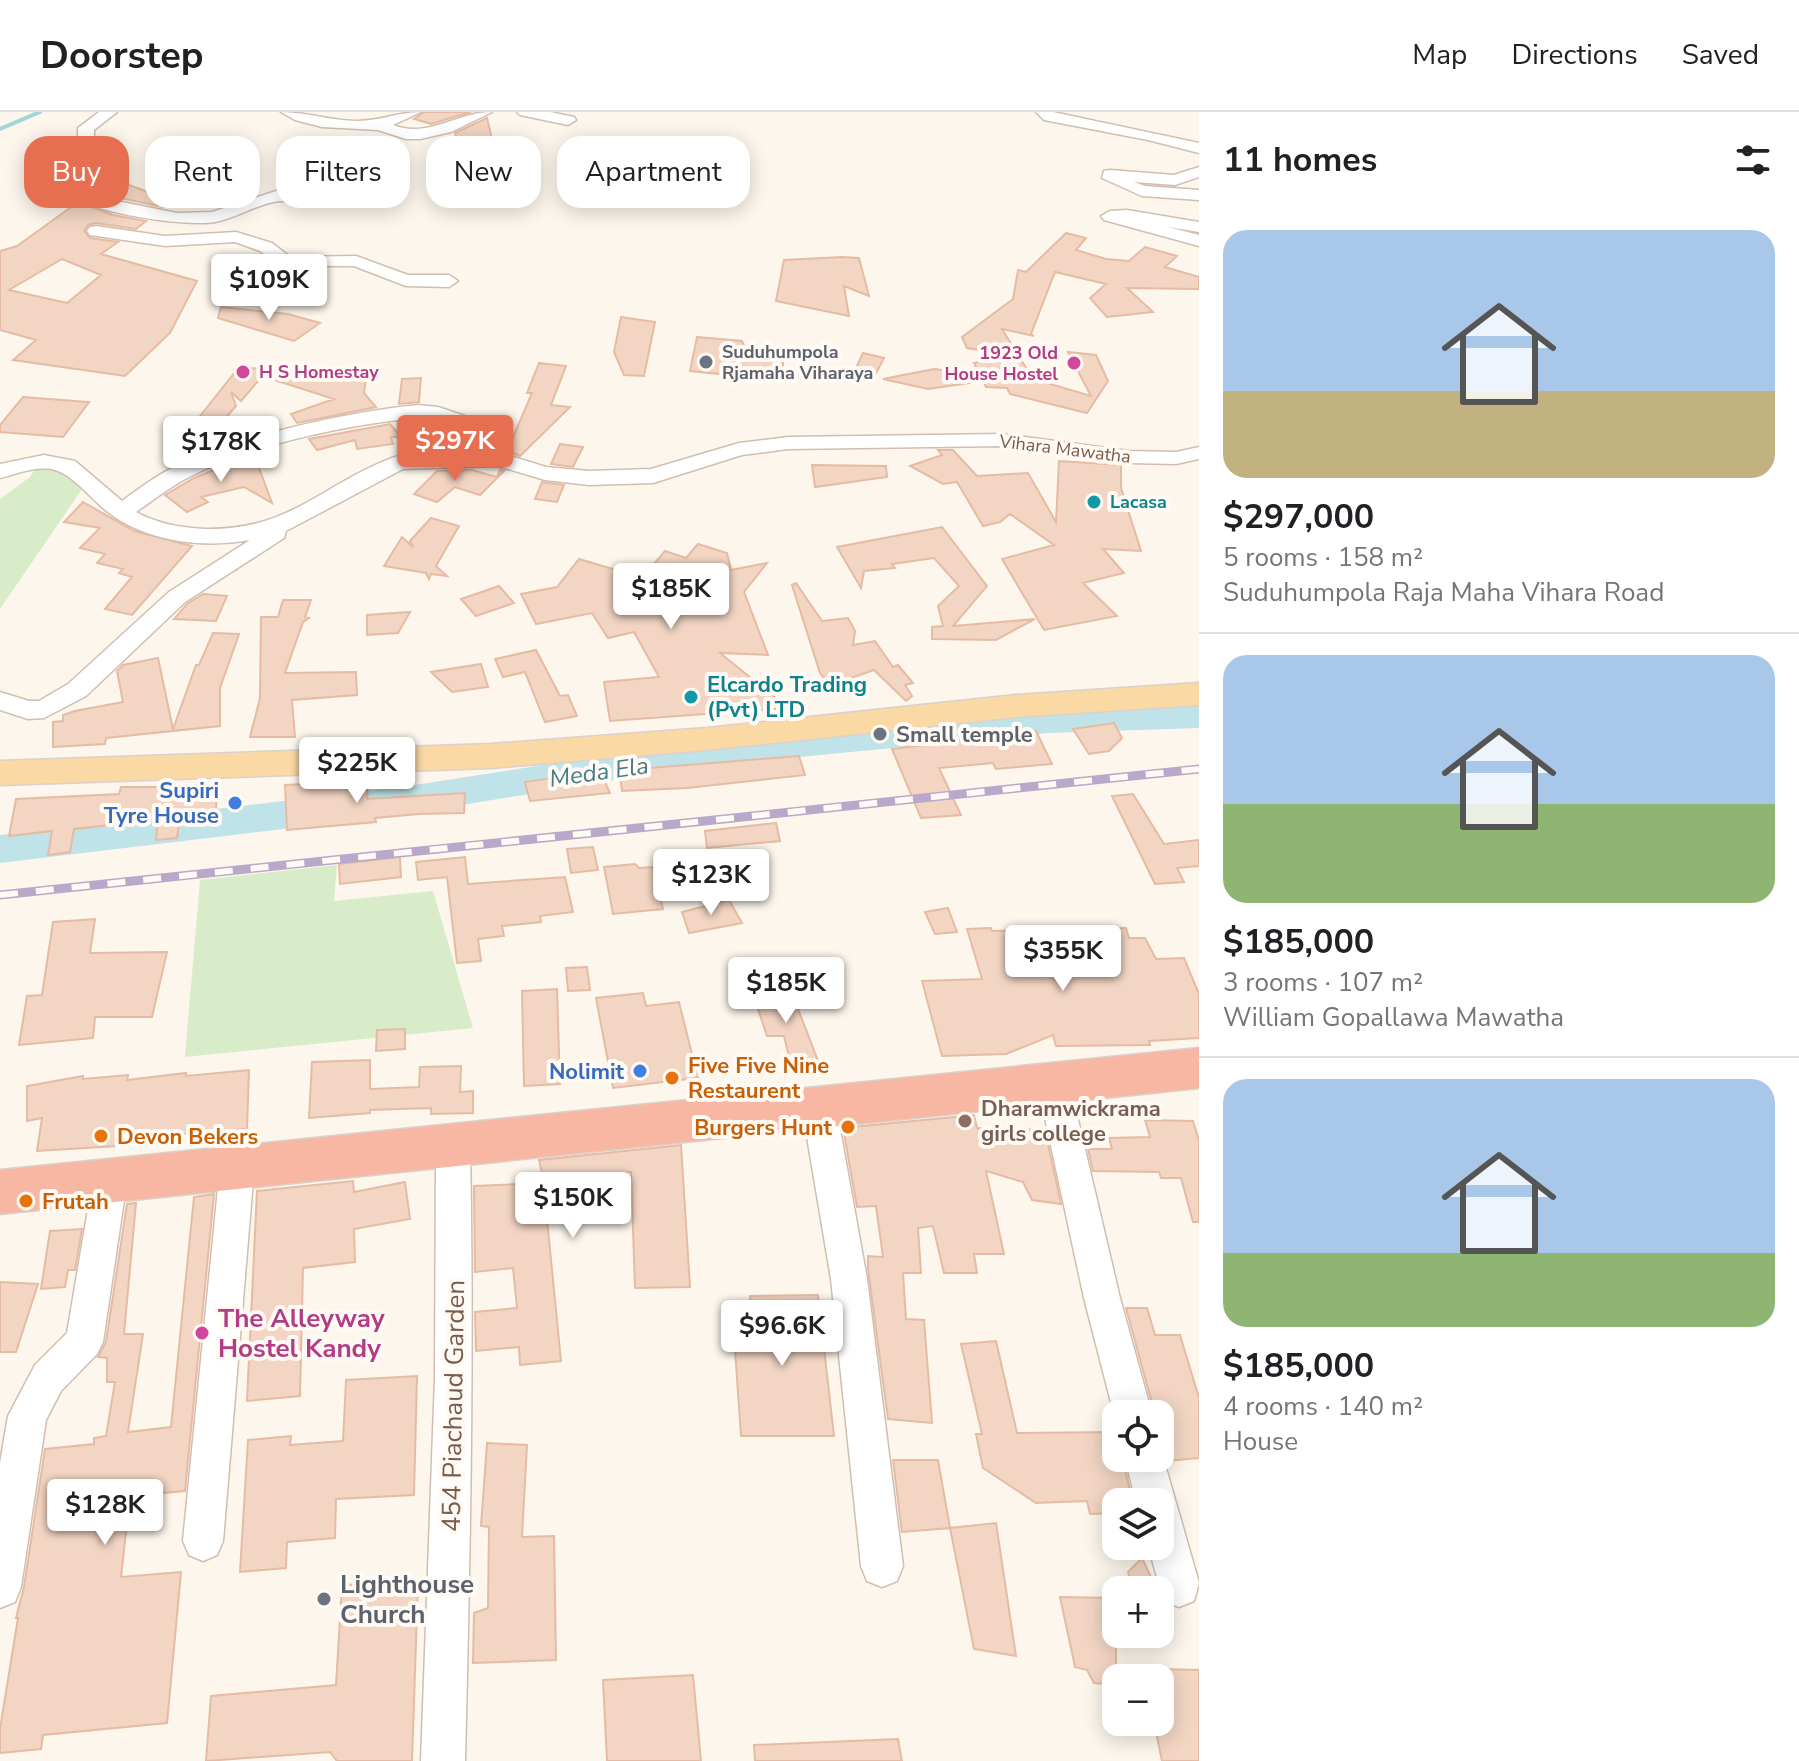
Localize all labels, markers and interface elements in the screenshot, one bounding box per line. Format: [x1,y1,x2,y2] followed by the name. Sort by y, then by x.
[40,30,204,81] text: Doorstep
[1412,36,1467,74] text: Map
[1511,36,1638,74] text: Directions
[1682,36,1759,74] text: Saved
[24,136,129,208] chip: Buy
[145,136,260,208] chip: Rent
[276,136,410,208] chip: Filters
[426,136,541,208] chip: New
[557,136,750,208] chip: Apartment
[1223,137,1377,183] text: 11 homes
[1731,138,1775,182] icon: filters
[213,254,325,322] pin: $109K
[229,262,309,297] text: $109K
[1427,282,1571,426] icon: home
[722,340,873,385] place label: Suduhumpola Rjamaha Viharaya
[945,341,1058,386] place label: 1923 Old House Hostel
[697,353,715,371] marker: Suduhumpola Rjamaha Viharaya
[1065,354,1083,372] marker: 1923 Old House Hostel
[259,360,379,384] place label: H S Homestay
[234,363,252,381] marker: H S Homestay
[399,415,511,483] pin: $297K
[165,416,277,484] pin: $178K
[415,423,495,458] text: $297K
[181,424,261,459] text: $178K
[997,429,1132,469] street label: Vihara Mawatha
[1110,490,1167,514] place label: Lacasa
[1085,493,1103,511] marker: Lacasa
[1223,494,1374,540] text: $297,000
[1223,540,1423,575] text: 5 rooms · 158 m²
[615,563,727,631] pin: $185K
[631,571,711,606] text: $185K
[1223,575,1664,610] text: Suduhumpola Raja Maha Vihara Road
[707,670,867,725] place label: Elcardo Trading (Pvt) LTD
[682,688,700,706] marker: Elcardo Trading (Pvt) LTD
[1427,707,1571,851] icon: home
[896,720,1033,750] place label: Small temple
[871,725,889,743] marker: Small temple
[301,737,413,805] pin: $225K
[317,745,397,780] text: $225K
[547,749,651,795] water label: Meda Ela
[104,776,219,831] place label: Supiri Tyre House
[226,794,244,812] marker: Supiri Tyre House
[655,849,767,917] pin: $123K
[671,857,751,892] text: $123K
[1223,919,1374,965] text: $185,000
[1007,925,1119,993] pin: $355K
[1023,933,1103,968] text: $355K
[730,957,842,1025] pin: $185K
[746,965,826,1000] text: $185K
[1223,965,1423,1000] text: 3 rooms · 107 m²
[1223,1000,1564,1035] text: William Gopallawa Mawatha
[688,1051,829,1106] place label: Five Five Nine Restaurent
[549,1057,625,1087] place label: Nolimit
[631,1062,649,1080] marker: Nolimit
[663,1069,681,1087] marker: Five Five Nine Restaurent
[981,1094,1161,1149] place label: Dharamwickrama girls college
[956,1112,974,1130] marker: Dharamwickrama girls college
[694,1113,833,1143] place label: Burgers Hunt
[839,1118,857,1136] marker: Burgers Hunt
[117,1122,258,1152] place label: Devon Bekers
[92,1127,110,1145] marker: Devon Bekers
[1427,1131,1571,1275] icon: home
[517,1172,629,1240] pin: $150K
[533,1180,613,1215] text: $150K
[42,1187,109,1217] place label: Frutah
[17,1192,35,1210] marker: Frutah
[434,1280,473,1532] street label: 454 Piachaud Garden
[717,1300,847,1368] pin: $96.6K
[218,1301,385,1366] place label: The Alleyway Hostel Kandy
[739,1308,825,1343] text: $96.6K
[193,1324,211,1342] marker: The Alleyway Hostel Kandy
[1223,1343,1374,1389] text: $185,000
[1223,1389,1423,1424] text: 4 rooms · 140 m²
[1102,1400,1174,1736] map controls
[1102,1400,1174,1472] button: locate
[1223,1424,1298,1459] text: House
[49,1479,161,1547] pin: $128K
[65,1487,145,1522] text: $128K
[1102,1488,1174,1560] button: layers
[340,1567,474,1632] place label: Lighthouse Church
[1102,1576,1174,1648] button: +
[315,1590,333,1608] marker: Lighthouse Church
[1102,1664,1174,1736] button: −

